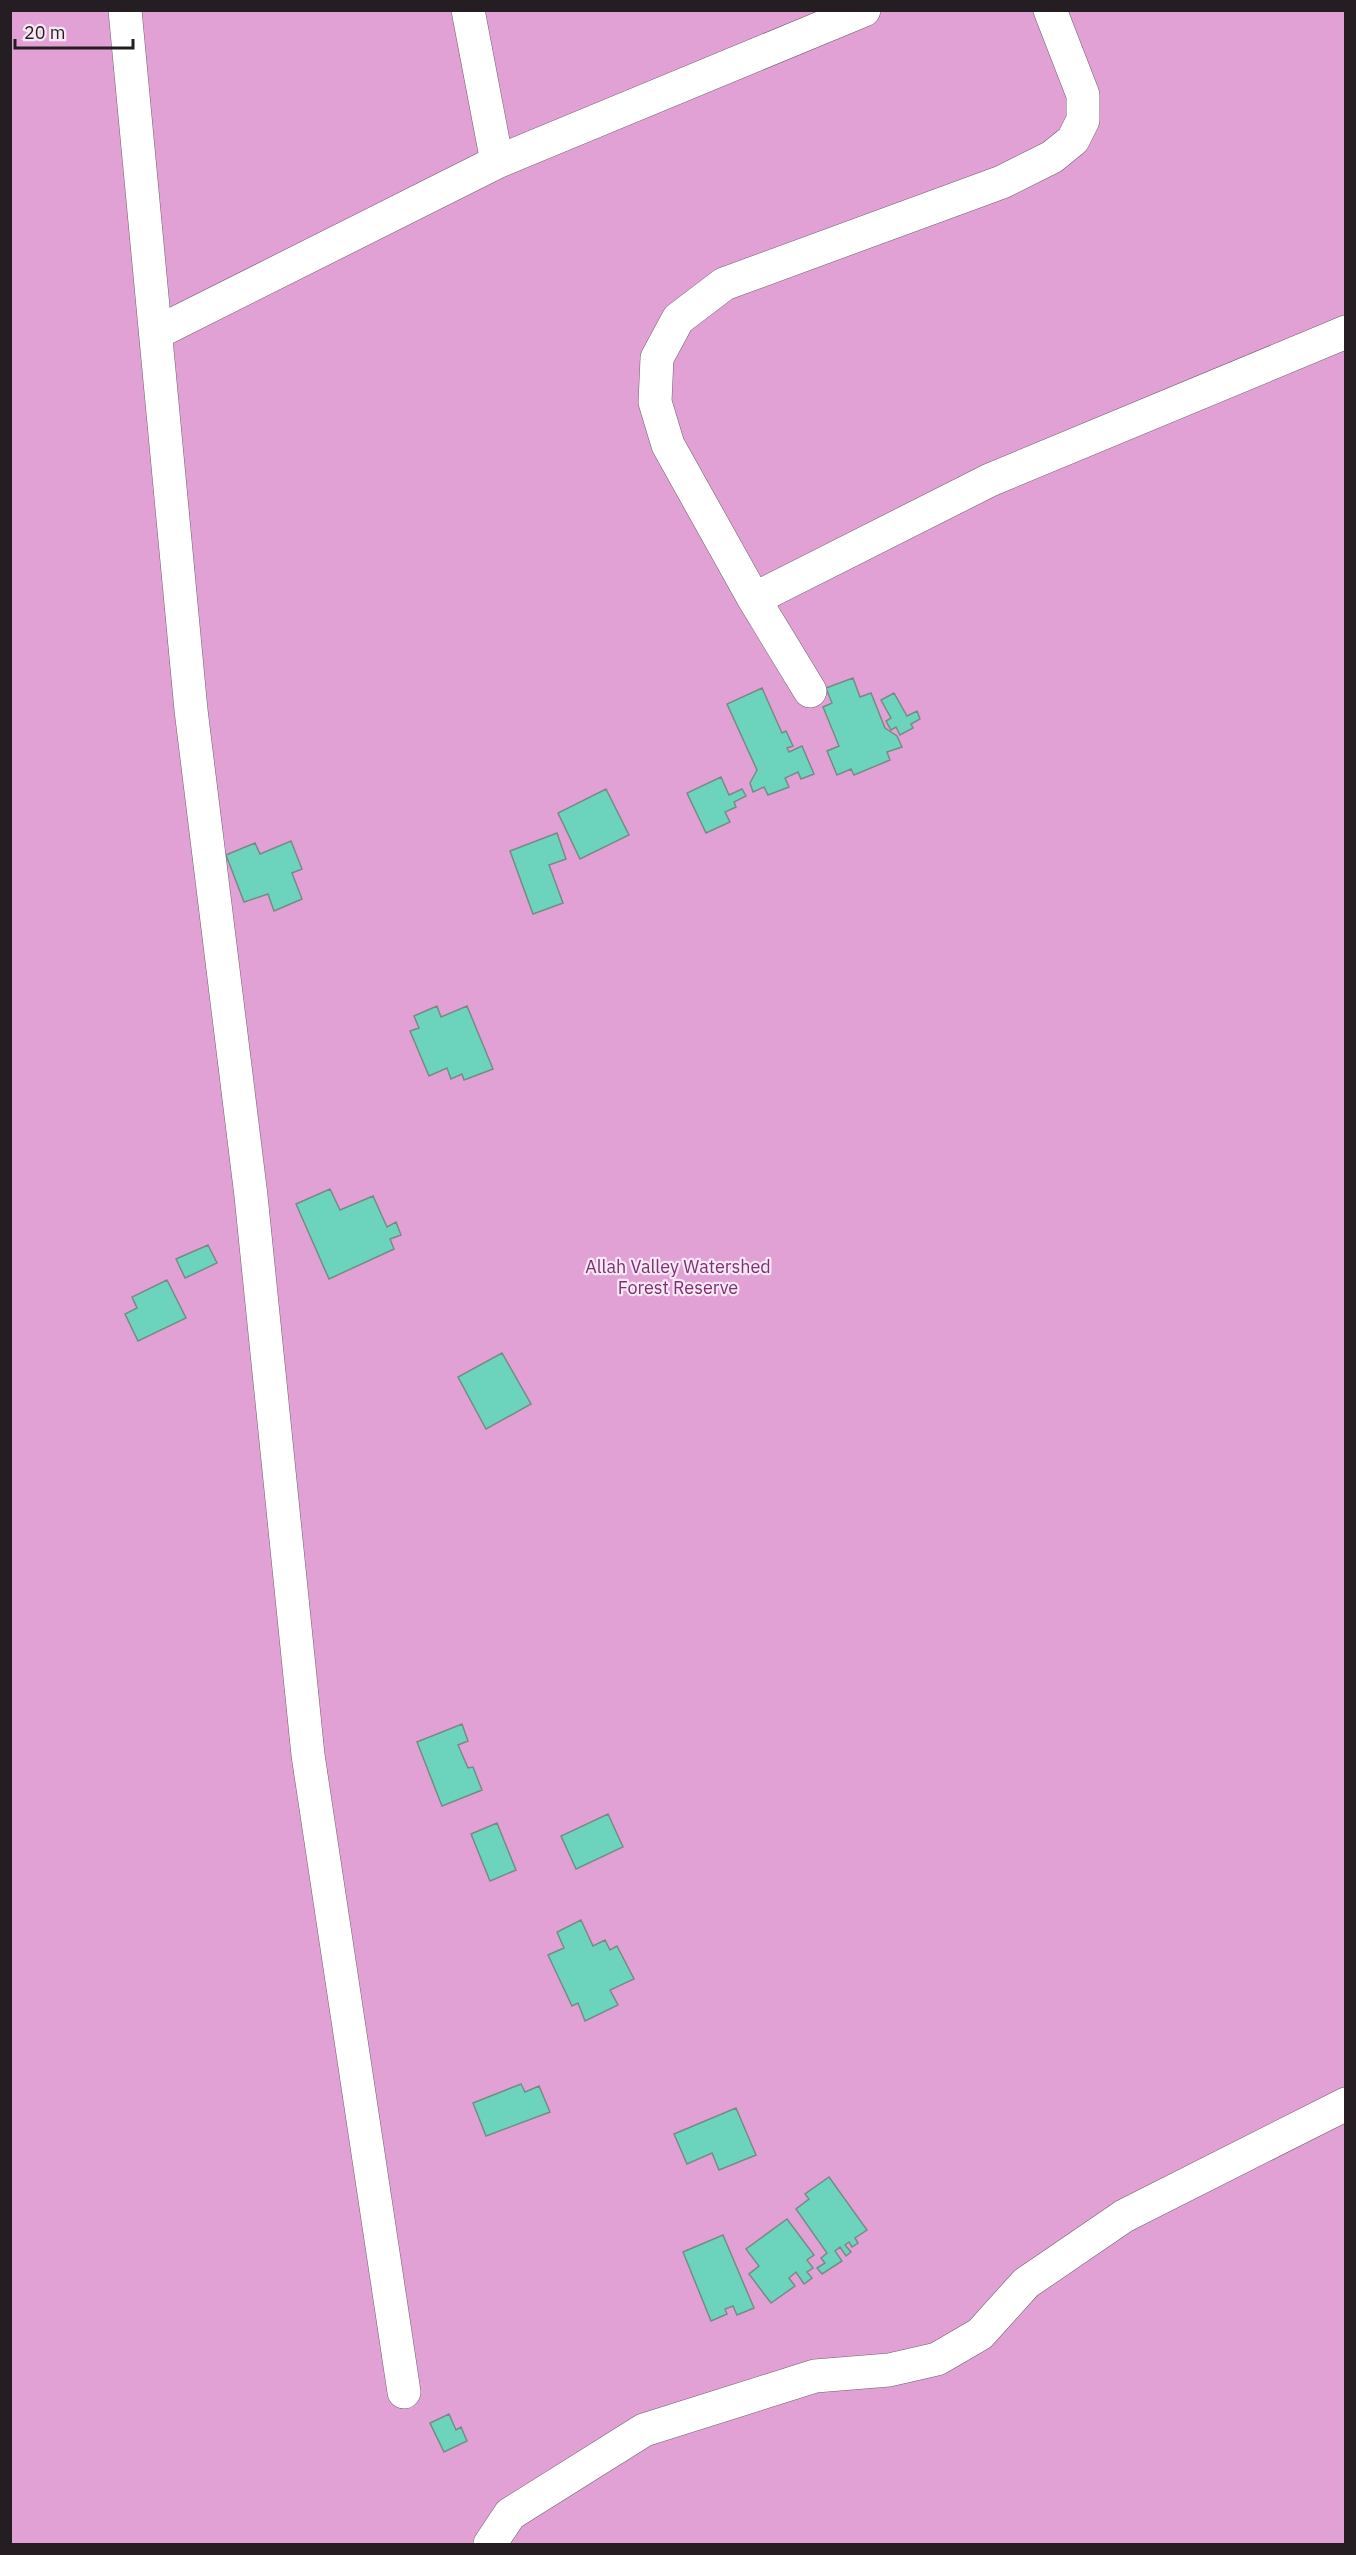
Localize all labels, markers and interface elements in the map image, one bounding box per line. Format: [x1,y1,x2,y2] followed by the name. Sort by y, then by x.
[15,12,134,50] scale bar
[24,21,66,44] text: 20 m
[585,1255,771,1299] park label: Allah Valley Watershed Forest Reserve

